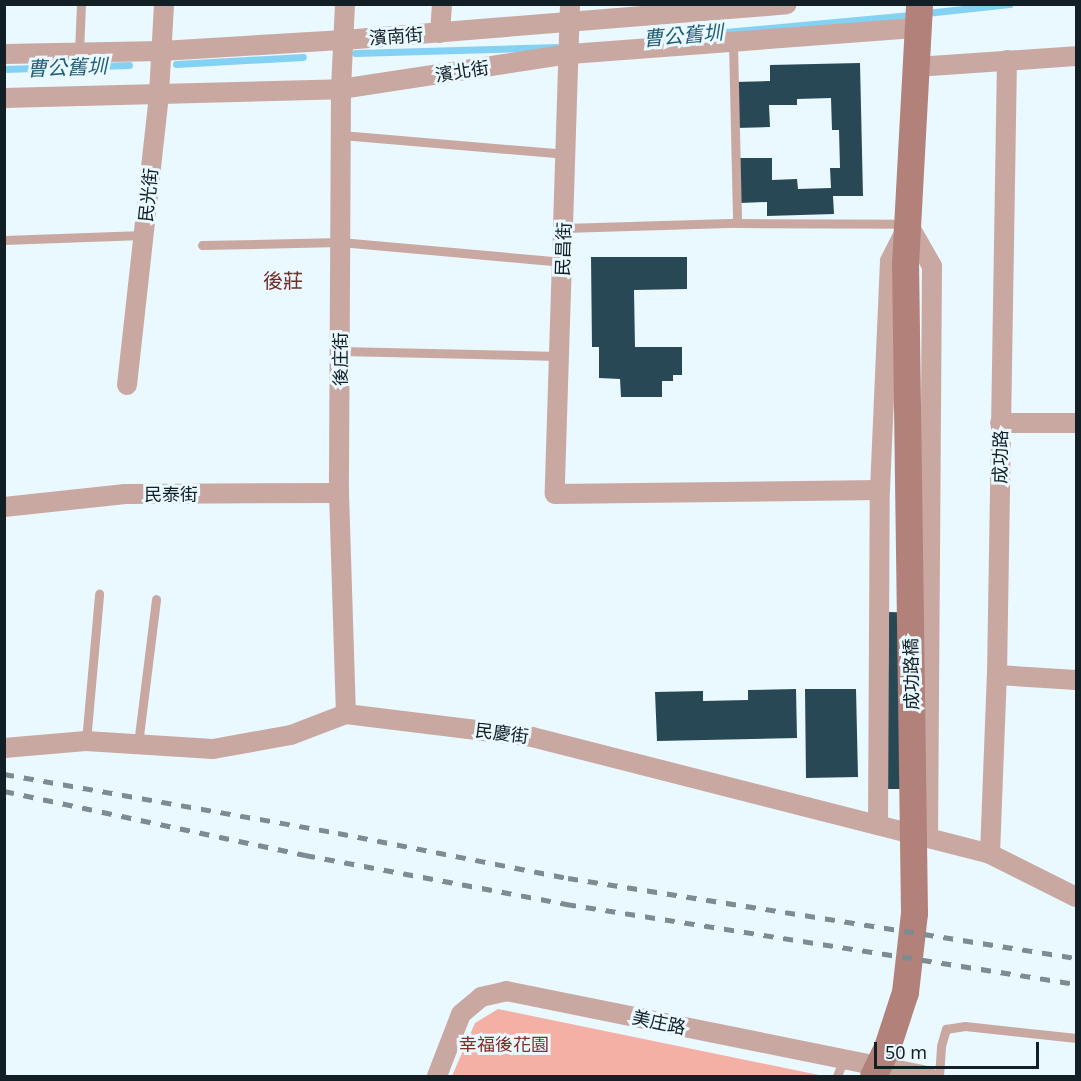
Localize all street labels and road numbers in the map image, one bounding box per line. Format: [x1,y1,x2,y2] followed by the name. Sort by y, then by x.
[368,23,424,49] street label: 濱南街
[434,56,490,86] street label: 濱北街
[134,167,162,223] street label: 民光街
[551,222,575,276] street label: 民昌街
[329,332,351,386] street label: 後庄街
[989,430,1011,484] street label: 成功路
[144,483,198,505] street label: 民泰街
[900,638,922,710] street label: 成功路橋
[474,719,530,747] street label: 民慶街
[630,1006,688,1038] street label: 美庄路

